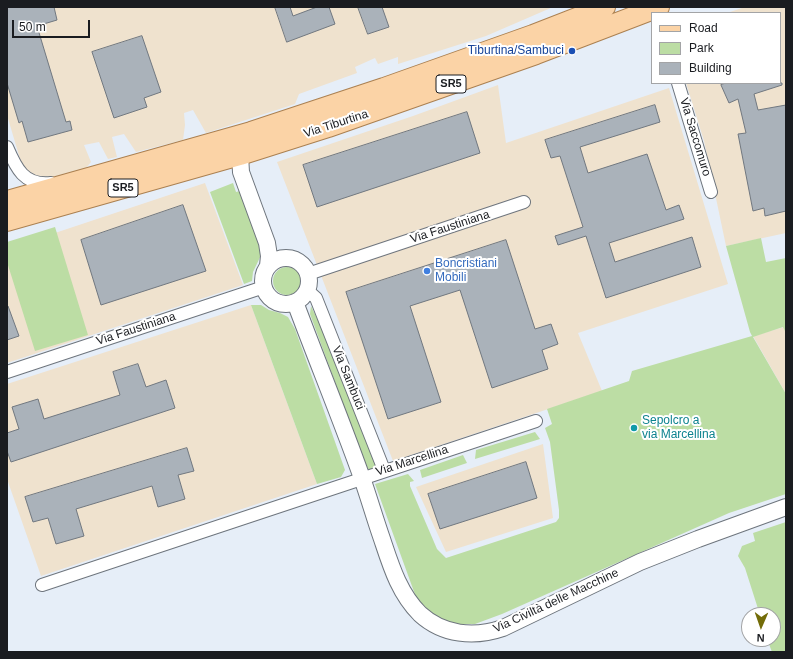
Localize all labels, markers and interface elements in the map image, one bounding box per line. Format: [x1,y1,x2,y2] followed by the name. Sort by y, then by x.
[14,12,92,38] scale bar
[651,12,781,84] legend
[19,20,46,34] text: 50 m
[689,21,718,35] text: Road
[689,41,714,55] text: Park
[468,44,564,58] place label: Tiburtina/Sambuci
[567,46,577,56] marker: Tiburtina/Sambuci
[689,61,732,75] text: Building
[436,75,466,93] road number: SR5
[676,96,714,178] street label: Via Saccomuro
[302,107,370,141] street label: Via Tiburtina
[108,179,138,197] road number: SR5
[409,207,491,247] street label: Via Faustiniana
[435,257,497,285] place label: Boncristiani Mobili
[422,266,432,276] marker: Boncristiani Mobili
[95,309,177,349] street label: Via Faustiniana
[329,344,367,412] street label: Via Sambuci
[642,414,715,442] place label: Sepolcro a via Marcellina
[629,423,639,433] marker: Sepolcro a via Marcellina
[374,443,450,479] street label: Via Marcellina
[491,566,621,636] street label: Via Civiltà delle Macchine
[741,607,781,647] north arrow
[756,632,765,644] text: N

